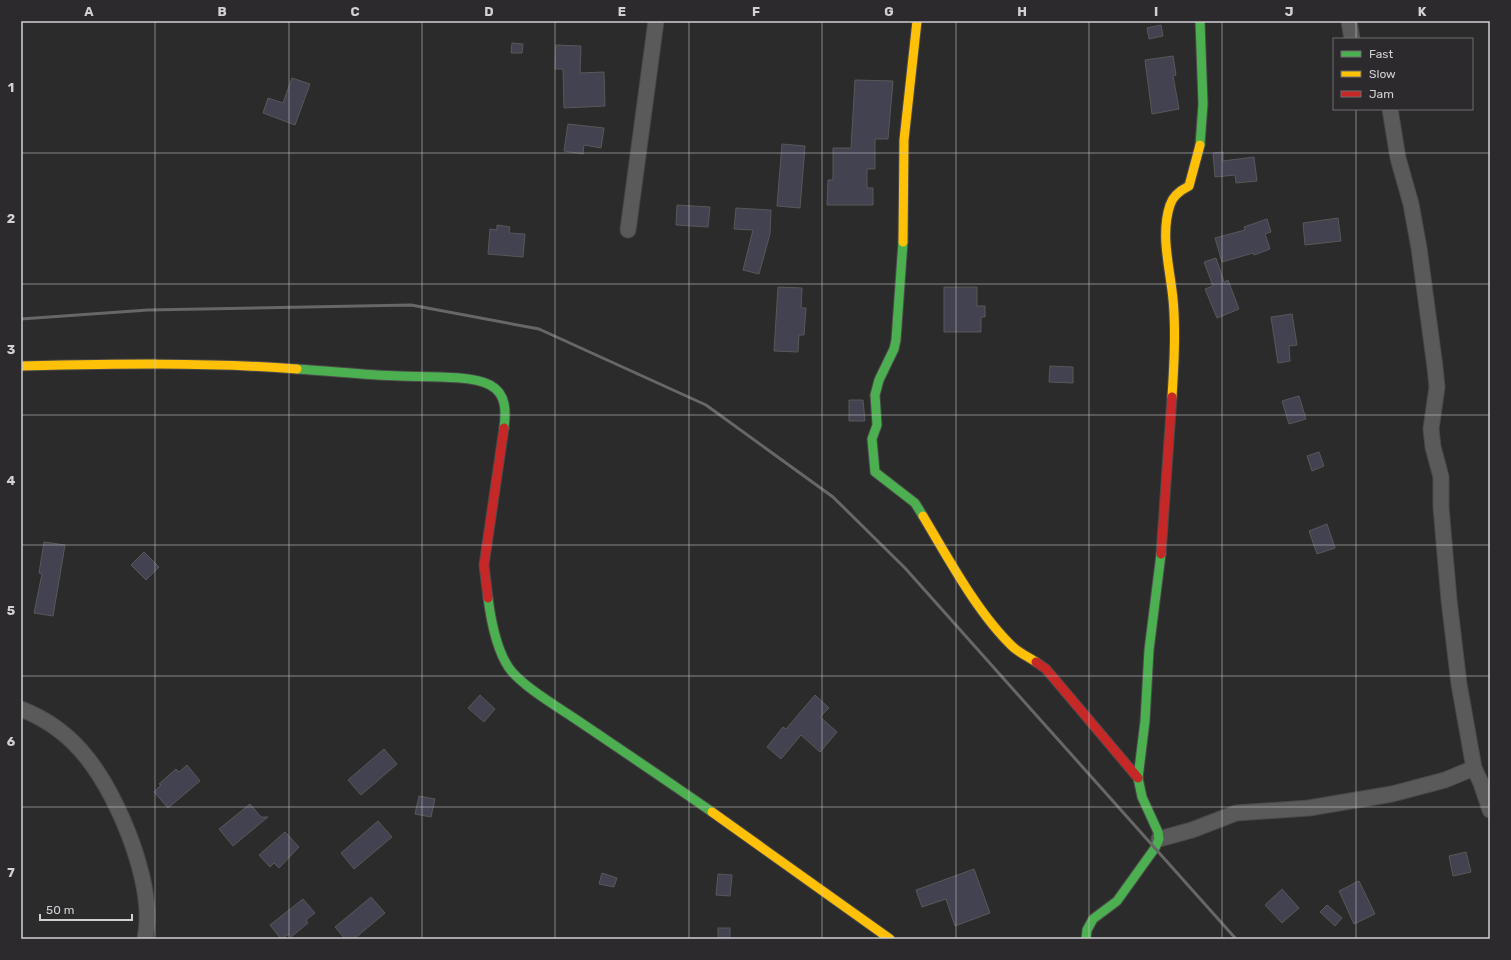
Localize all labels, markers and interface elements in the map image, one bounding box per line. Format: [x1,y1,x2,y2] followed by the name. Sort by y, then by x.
[84,4,94,19] text: A
[217,4,227,19] text: B
[350,4,360,19] text: C
[484,4,494,19] text: D
[618,4,626,19] text: E
[752,4,760,19] text: F
[884,4,894,19] text: G
[1017,4,1027,19] text: H
[1154,4,1158,19] text: I
[1285,4,1293,19] text: J
[1418,4,1427,19] text: K
[1333,38,1473,110] legend
[1369,47,1393,61] text: Fast
[1369,67,1396,81] text: Slow
[8,80,14,95] text: 1
[1369,87,1394,101] text: Jam
[7,211,15,226] text: 2
[7,342,16,357] text: 3
[7,473,16,488] text: 4
[7,603,15,618] text: 5
[7,734,16,749] text: 6
[7,865,15,880] text: 7
[40,896,132,922] scale bar
[46,903,74,917] text: 50 m

